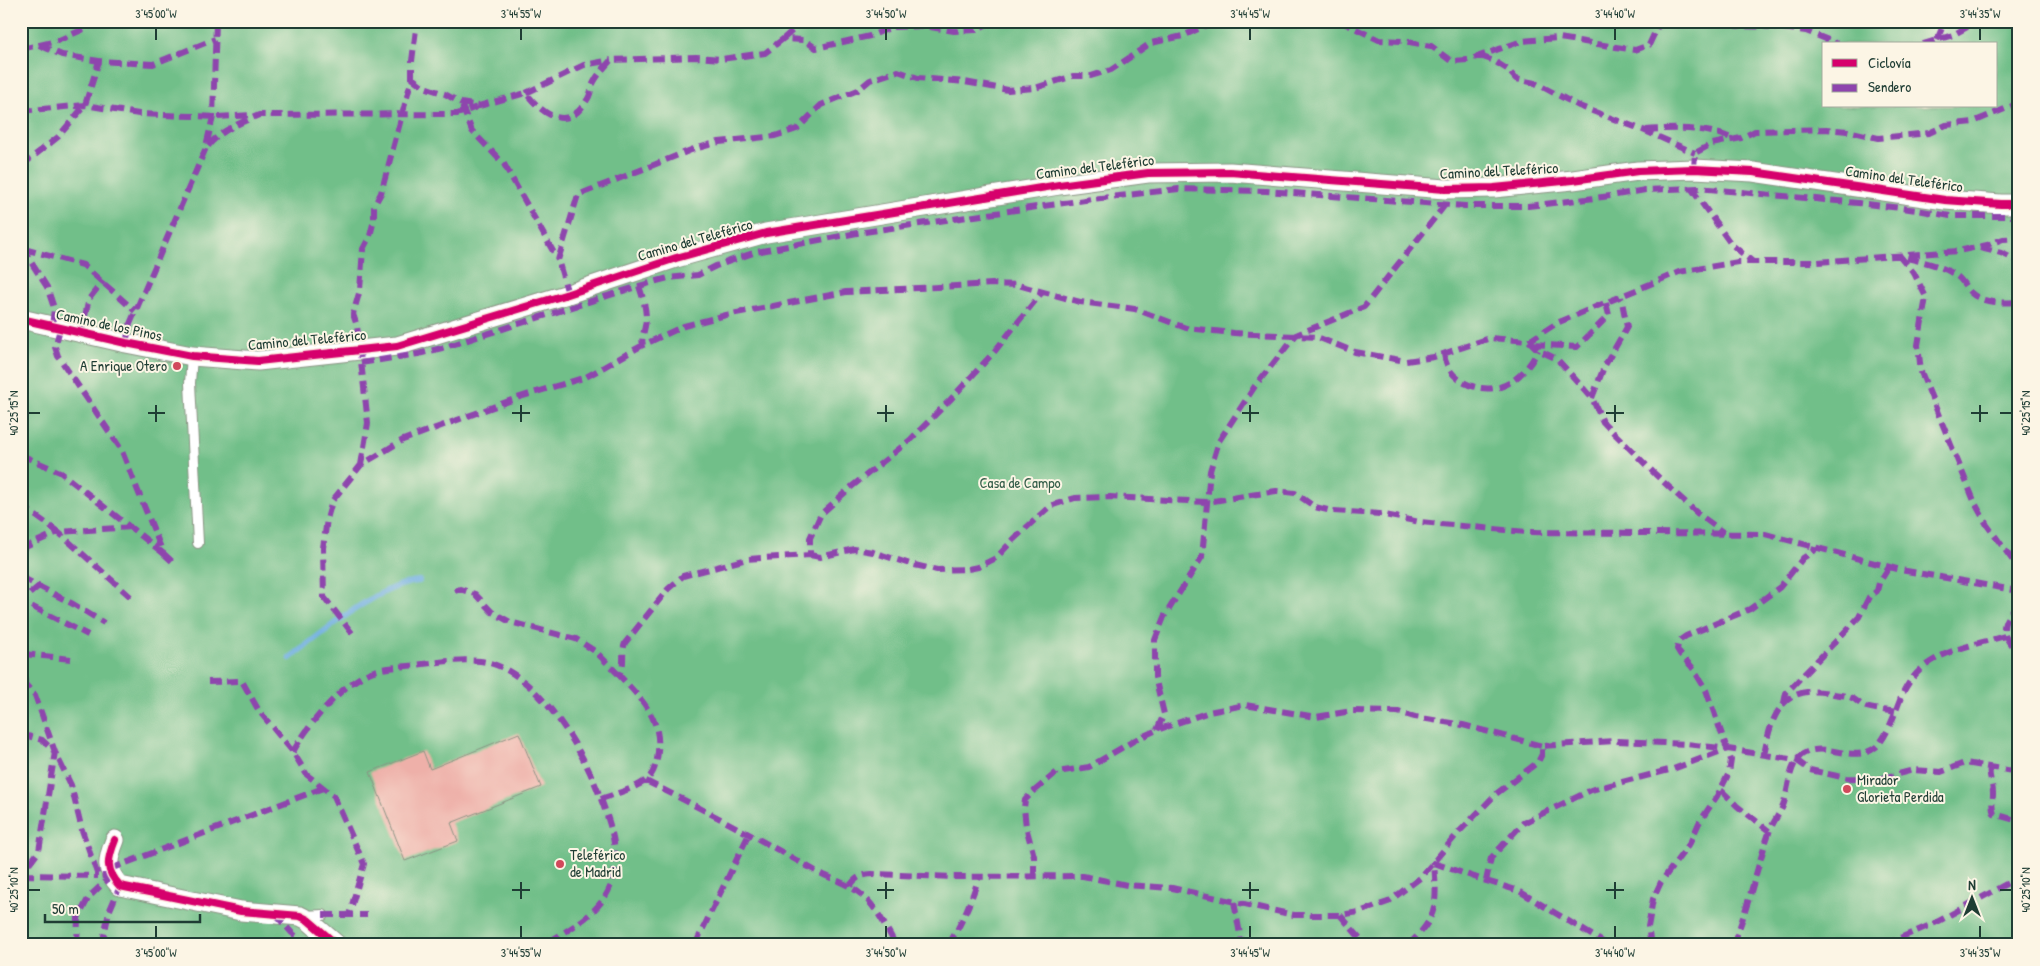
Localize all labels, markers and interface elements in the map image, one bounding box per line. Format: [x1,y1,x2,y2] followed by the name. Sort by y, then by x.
[135,5,177,22] text: 3°45'00"W
[501,5,542,22] text: 3°44'55"W
[866,5,907,22] text: 3°44'50"W
[1230,5,1270,22] text: 3°44'45"W
[1595,5,1636,22] text: 3°44'40"W
[1960,5,2001,22] text: 3°44'35"W
[1822,42,1998,108] legend
[1868,52,1911,73] text: Ciclovía
[1868,76,1911,97] text: Sendero
[1035,149,1155,184] street label: Camino del Teleférico
[1439,157,1559,184] street label: Camino del Teleférico
[1844,160,1964,197] street label: Camino del Teleférico
[635,213,755,266] street label: Camino del Teleférico
[54,303,164,346] street label: Camino de los Pinos
[247,324,367,355] street label: Camino del Teleférico
[80,355,167,376] place label: A Enrique Otero
[171,360,183,372] marker: A Enrique Otero
[5,391,22,435] text: 40°25'15"N
[2017,391,2034,435] text: 40°25'15"N
[979,472,1061,493] park label: Casa de Campo
[1857,769,1944,807] place label: Mirador Glorieta Perdida
[1841,783,1853,795] marker: Mirador Glorieta Perdida
[570,844,625,882] place label: Teleférico de Madrid
[554,858,566,870] marker: Teleférico de Madrid
[5,867,22,913] text: 40°25'10"N
[2017,867,2034,913] text: 40°25'10"N
[1948,874,1998,924] north arrow
[1968,875,1976,894] text: N
[45,891,200,923] scale bar
[52,898,79,919] text: 50 m
[135,944,177,961] text: 3°45'00"W
[501,944,542,961] text: 3°44'55"W
[866,944,907,961] text: 3°44'50"W
[1230,944,1270,961] text: 3°44'45"W
[1595,944,1636,961] text: 3°44'40"W
[1960,944,2001,961] text: 3°44'35"W

